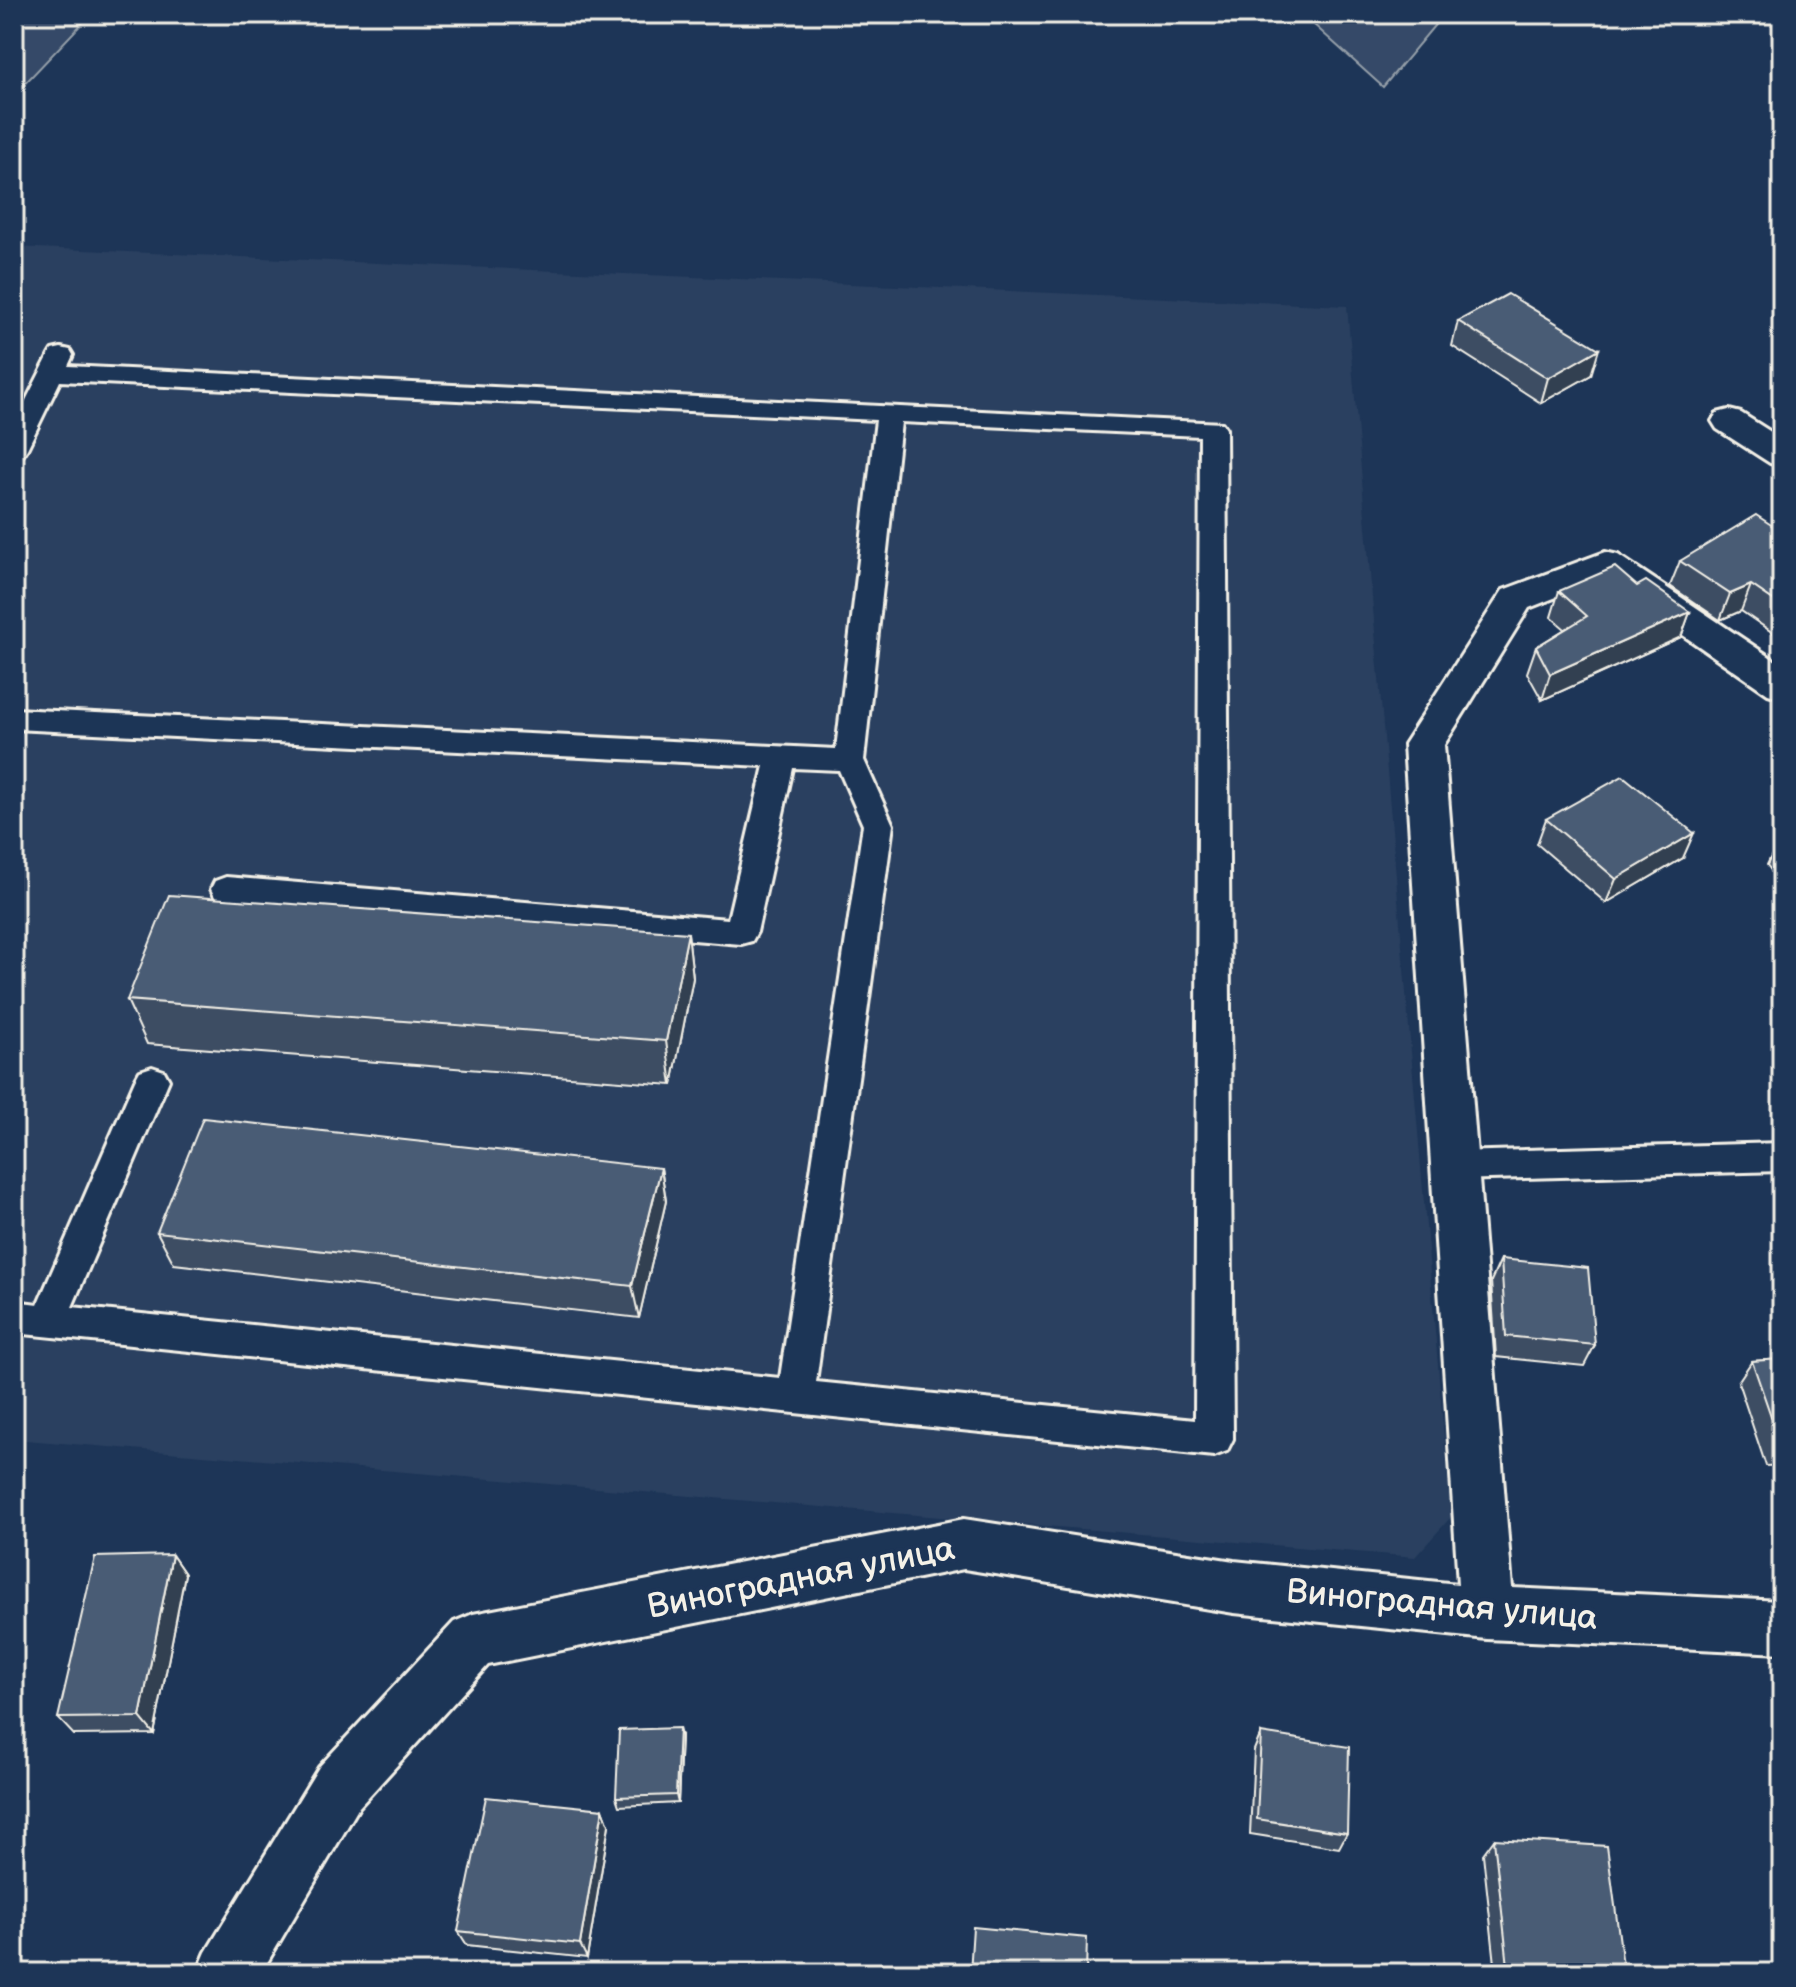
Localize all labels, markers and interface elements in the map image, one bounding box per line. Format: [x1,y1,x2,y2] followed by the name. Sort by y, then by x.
[644,1528,958,1628] street label: Виноградная улица
[1285,1571,1599,1639] street label: Виноградная улица

